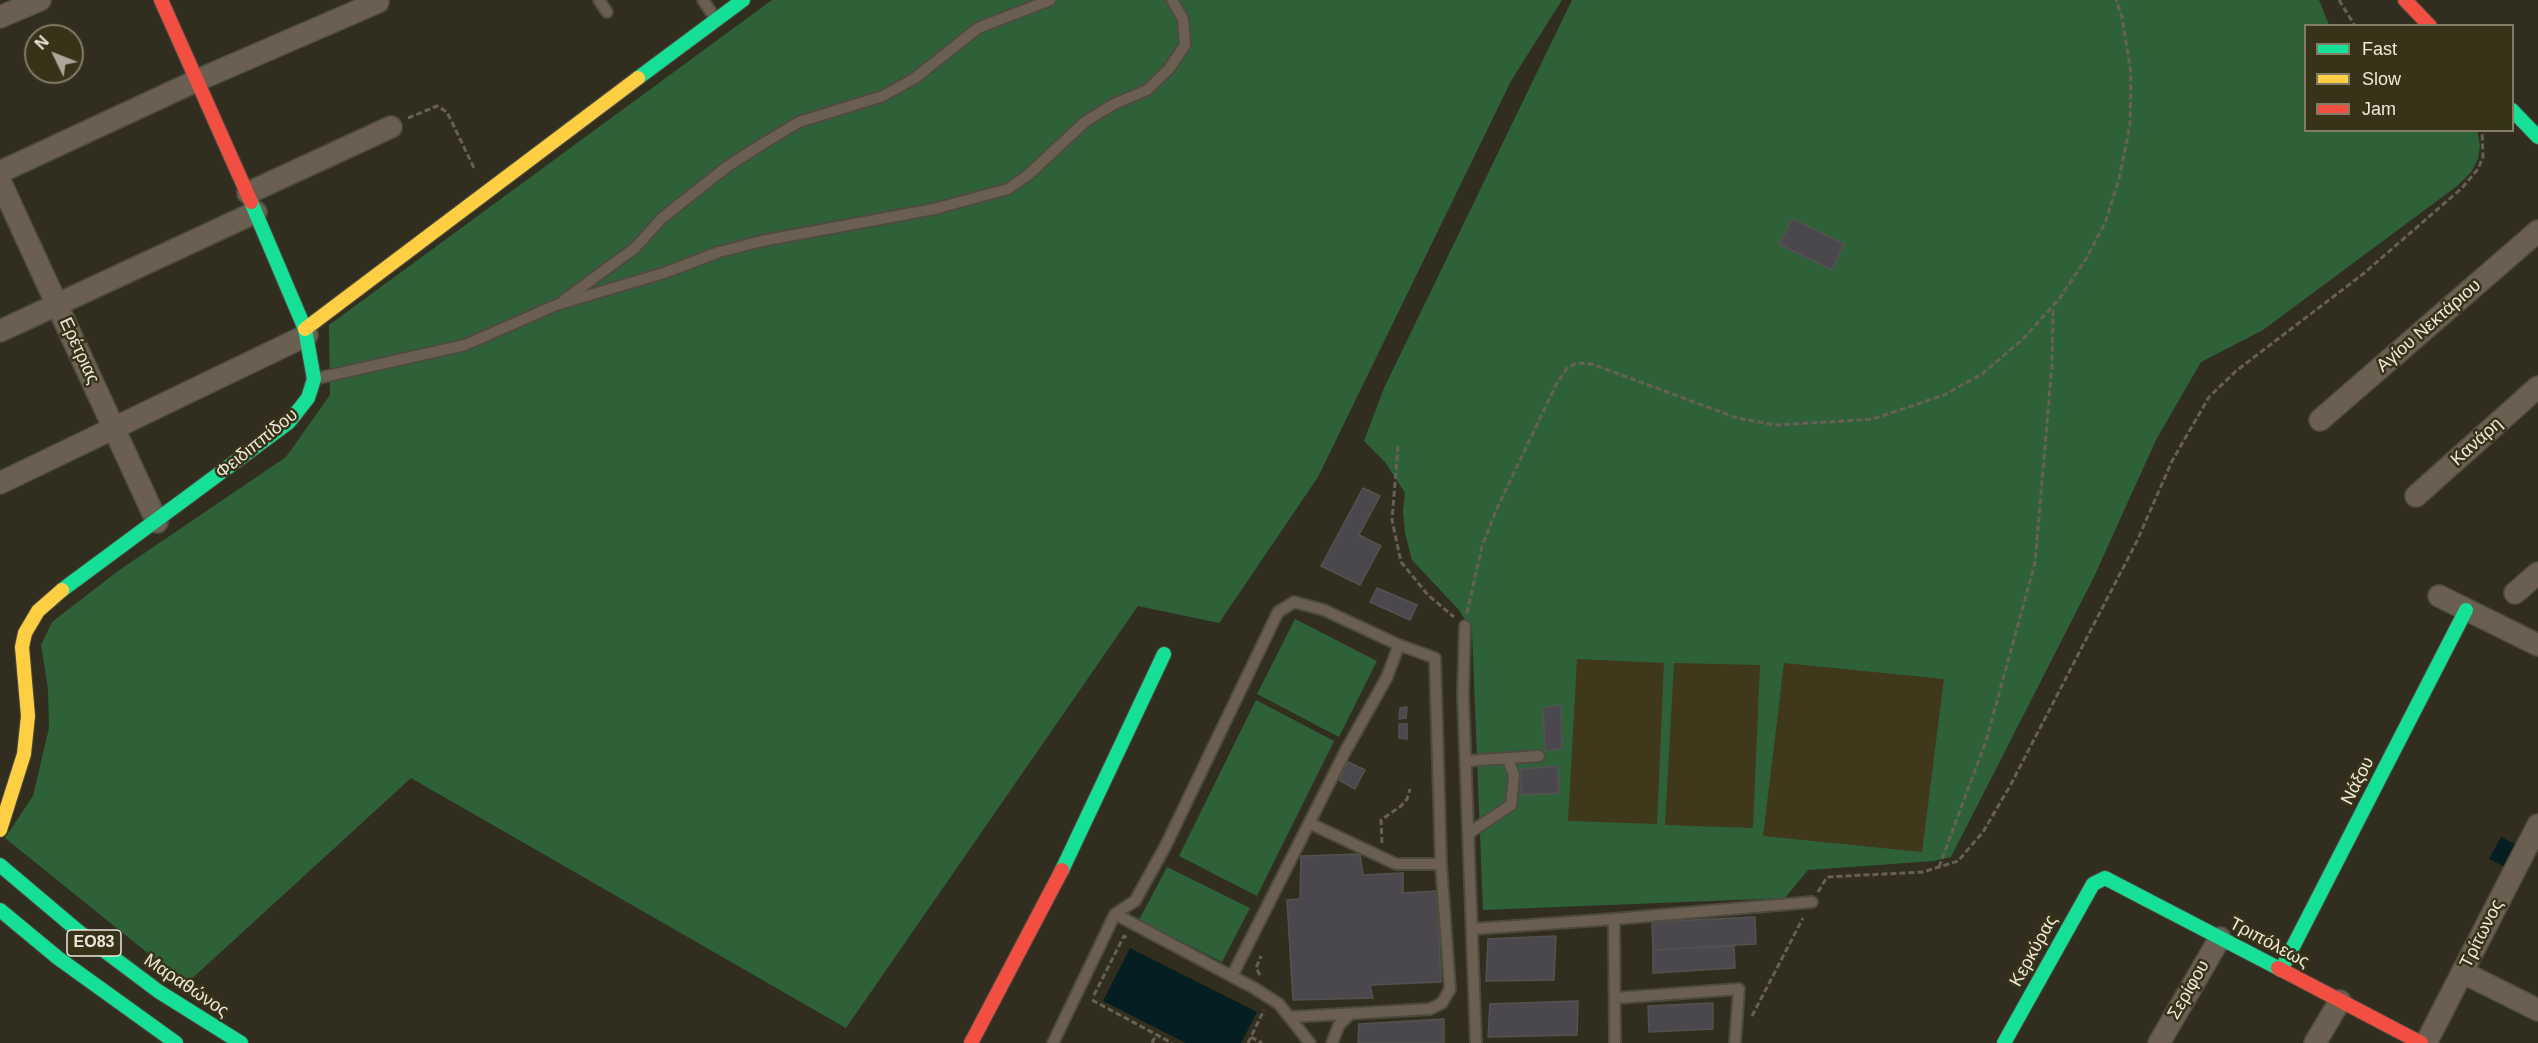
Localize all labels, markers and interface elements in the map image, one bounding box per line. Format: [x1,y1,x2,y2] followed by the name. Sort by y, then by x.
[24,24,84,84] north arrow
[2304,24,2514,132] legend
[32,33,52,53] text: N
[2362,39,2397,59] text: Fast
[2362,69,2401,89] text: Slow
[2362,99,2396,119] text: Jam
[2373,275,2485,377] street label: Αγίου Νεκτάριου
[54,314,104,388] street label: Ερέτριας
[212,404,302,484] street label: Φειδιππίδου
[2447,413,2507,471] street label: Κανάρη
[2337,753,2379,809] street label: Νάξου
[2456,896,2508,972] street label: Τρίτωνος
[2006,911,2062,991] street label: Κερκύρας
[2225,913,2313,973] street label: Τριπόλεως
[67,930,121,956] road number: ΕΟ83
[139,950,233,1022] street label: Μαραθώνος
[2163,956,2215,1024] street label: Σερίφου

